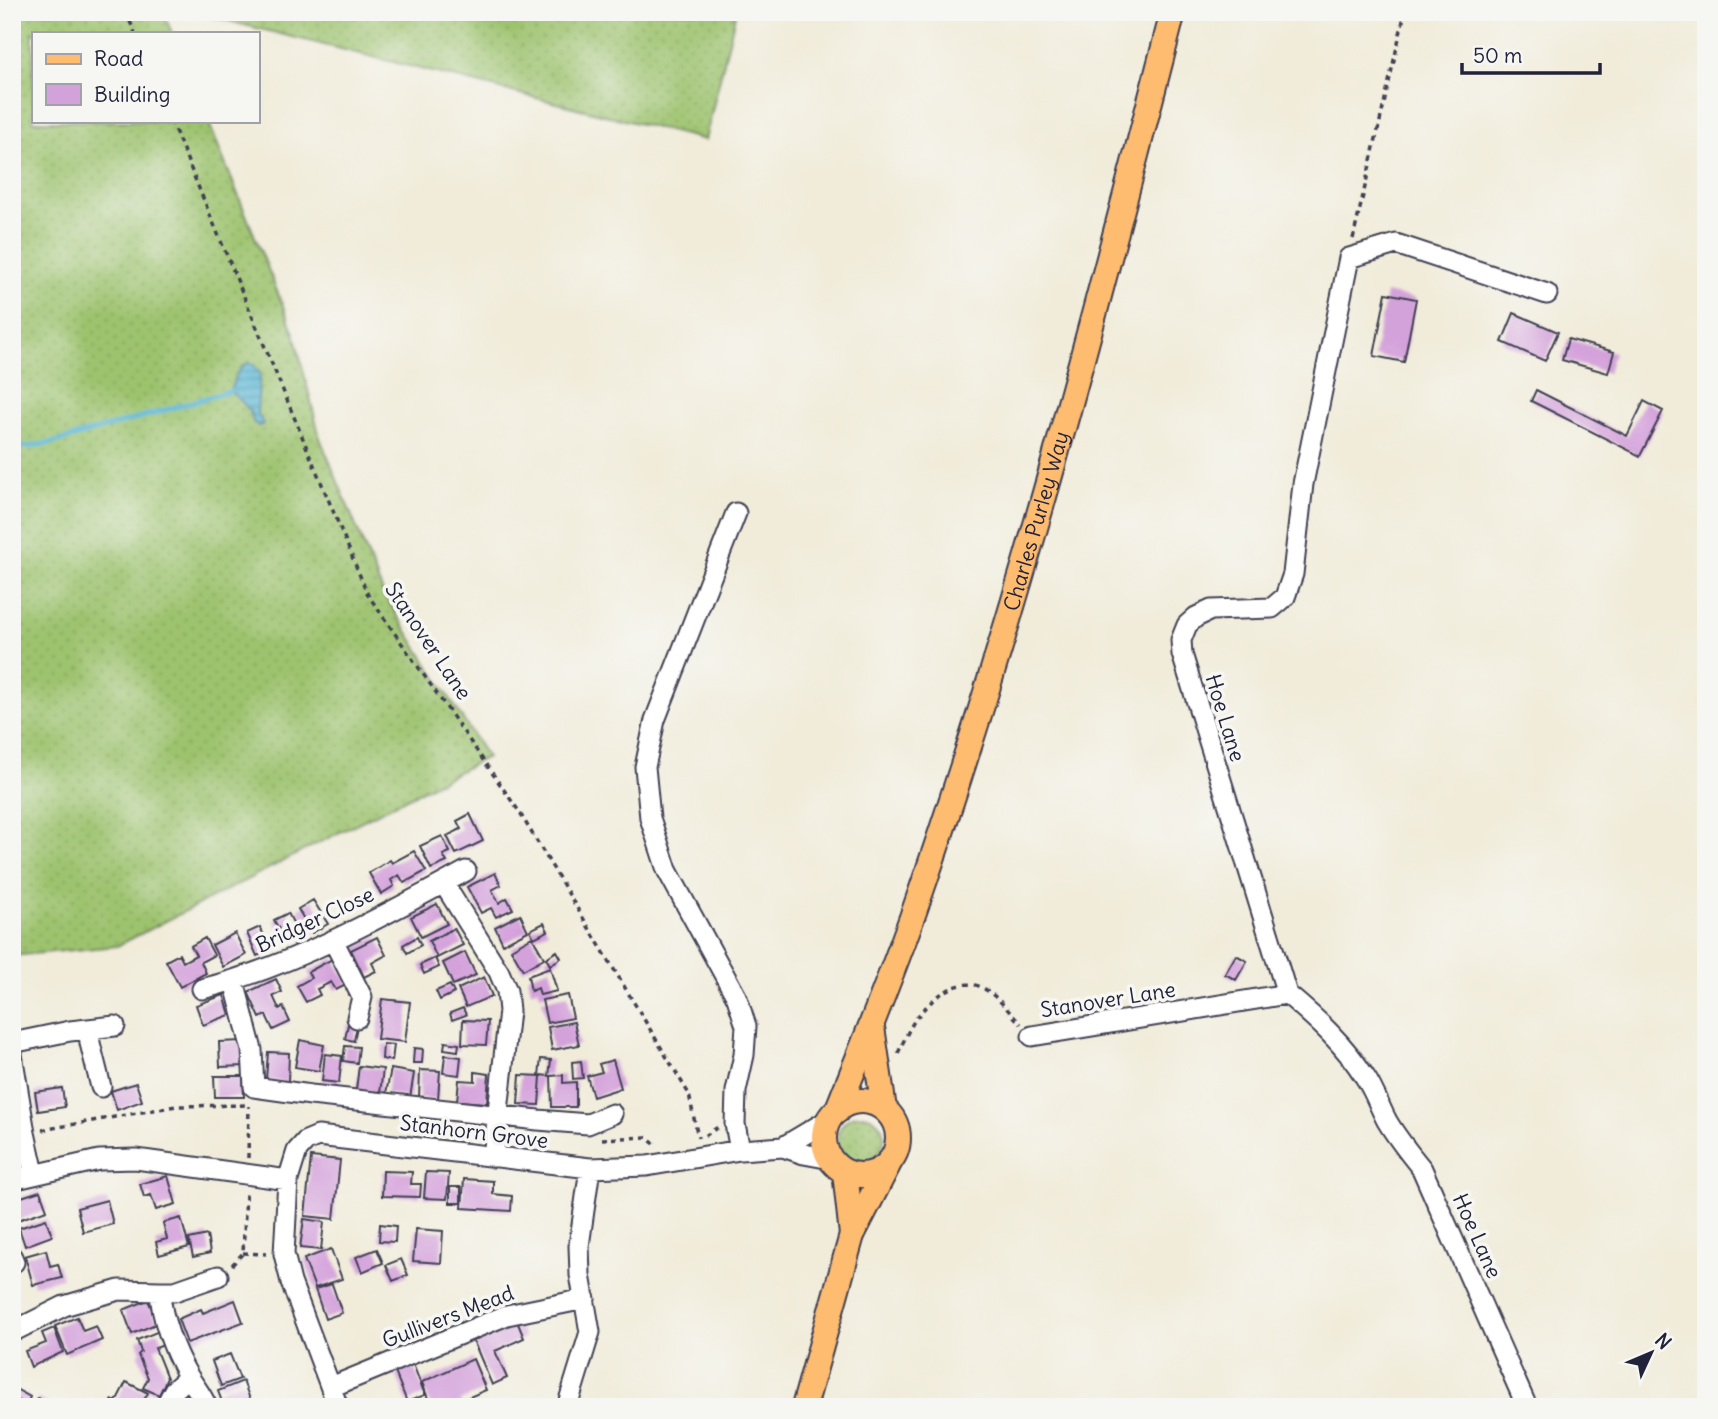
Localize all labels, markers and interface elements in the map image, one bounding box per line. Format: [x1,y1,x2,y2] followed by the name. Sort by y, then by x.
[32,32,259,122] legend
[1462,32,1601,76] scale bar
[1473,42,1522,69] text: 50 m
[94,45,143,72] text: Road
[94,81,170,108] text: Building
[997,428,1075,614] street label: Charles Purley Way
[379,577,478,705] street label: Stanover Lane
[1199,671,1252,765] street label: Hoe Lane
[251,880,378,959] street label: Bridger Close
[1039,976,1177,1023] street label: Stanover Lane
[398,1109,550,1154] street label: Stanhorn Grove
[1447,1189,1508,1282] street label: Hoe Lane
[378,1279,517,1354] street label: Gullivers Mead
[1616,1318,1686,1388] north arrow
[1650,1328,1676,1354] text: N

